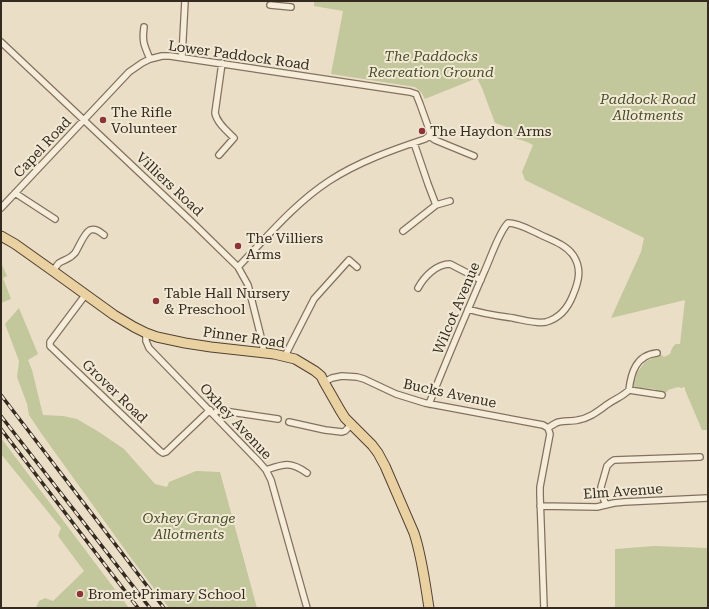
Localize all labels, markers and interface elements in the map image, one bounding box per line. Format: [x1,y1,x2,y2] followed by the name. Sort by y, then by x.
[167,37,311,73] street label: Lower Paddock Road
[367,48,494,80] park label: The Paddocks Recreation Ground
[599,91,696,123] park label: Paddock Road Allotments
[111,104,177,136] place label: The Rifle Volunteer
[10,114,74,180] street label: Capel Road
[98,115,108,125] marker: The Rifle Volunteer
[430,123,552,139] place label: The Haydon Arms
[417,126,427,136] marker: The Haydon Arms
[133,149,207,219] street label: Villiers Road
[246,230,323,262] place label: The Villiers Arms
[233,241,243,251] marker: The Villiers Arms
[429,259,483,356] street label: Wilcot Avenue
[164,285,291,317] place label: Table Hall Nursery & Preschool
[151,296,161,306] marker: Table Hall Nursery & Preschool
[202,323,286,351] street label: Pinner Road
[79,356,151,426] street label: Grover Road
[402,375,498,411] street label: Bucks Avenue
[197,380,275,462] street label: Oxhey Avenue
[583,480,664,502] street label: Elm Avenue
[143,510,235,542] park label: Oxhey Grange Allotments
[88,586,246,602] place label: Bromet Primary School
[75,589,85,599] marker: Bromet Primary School

